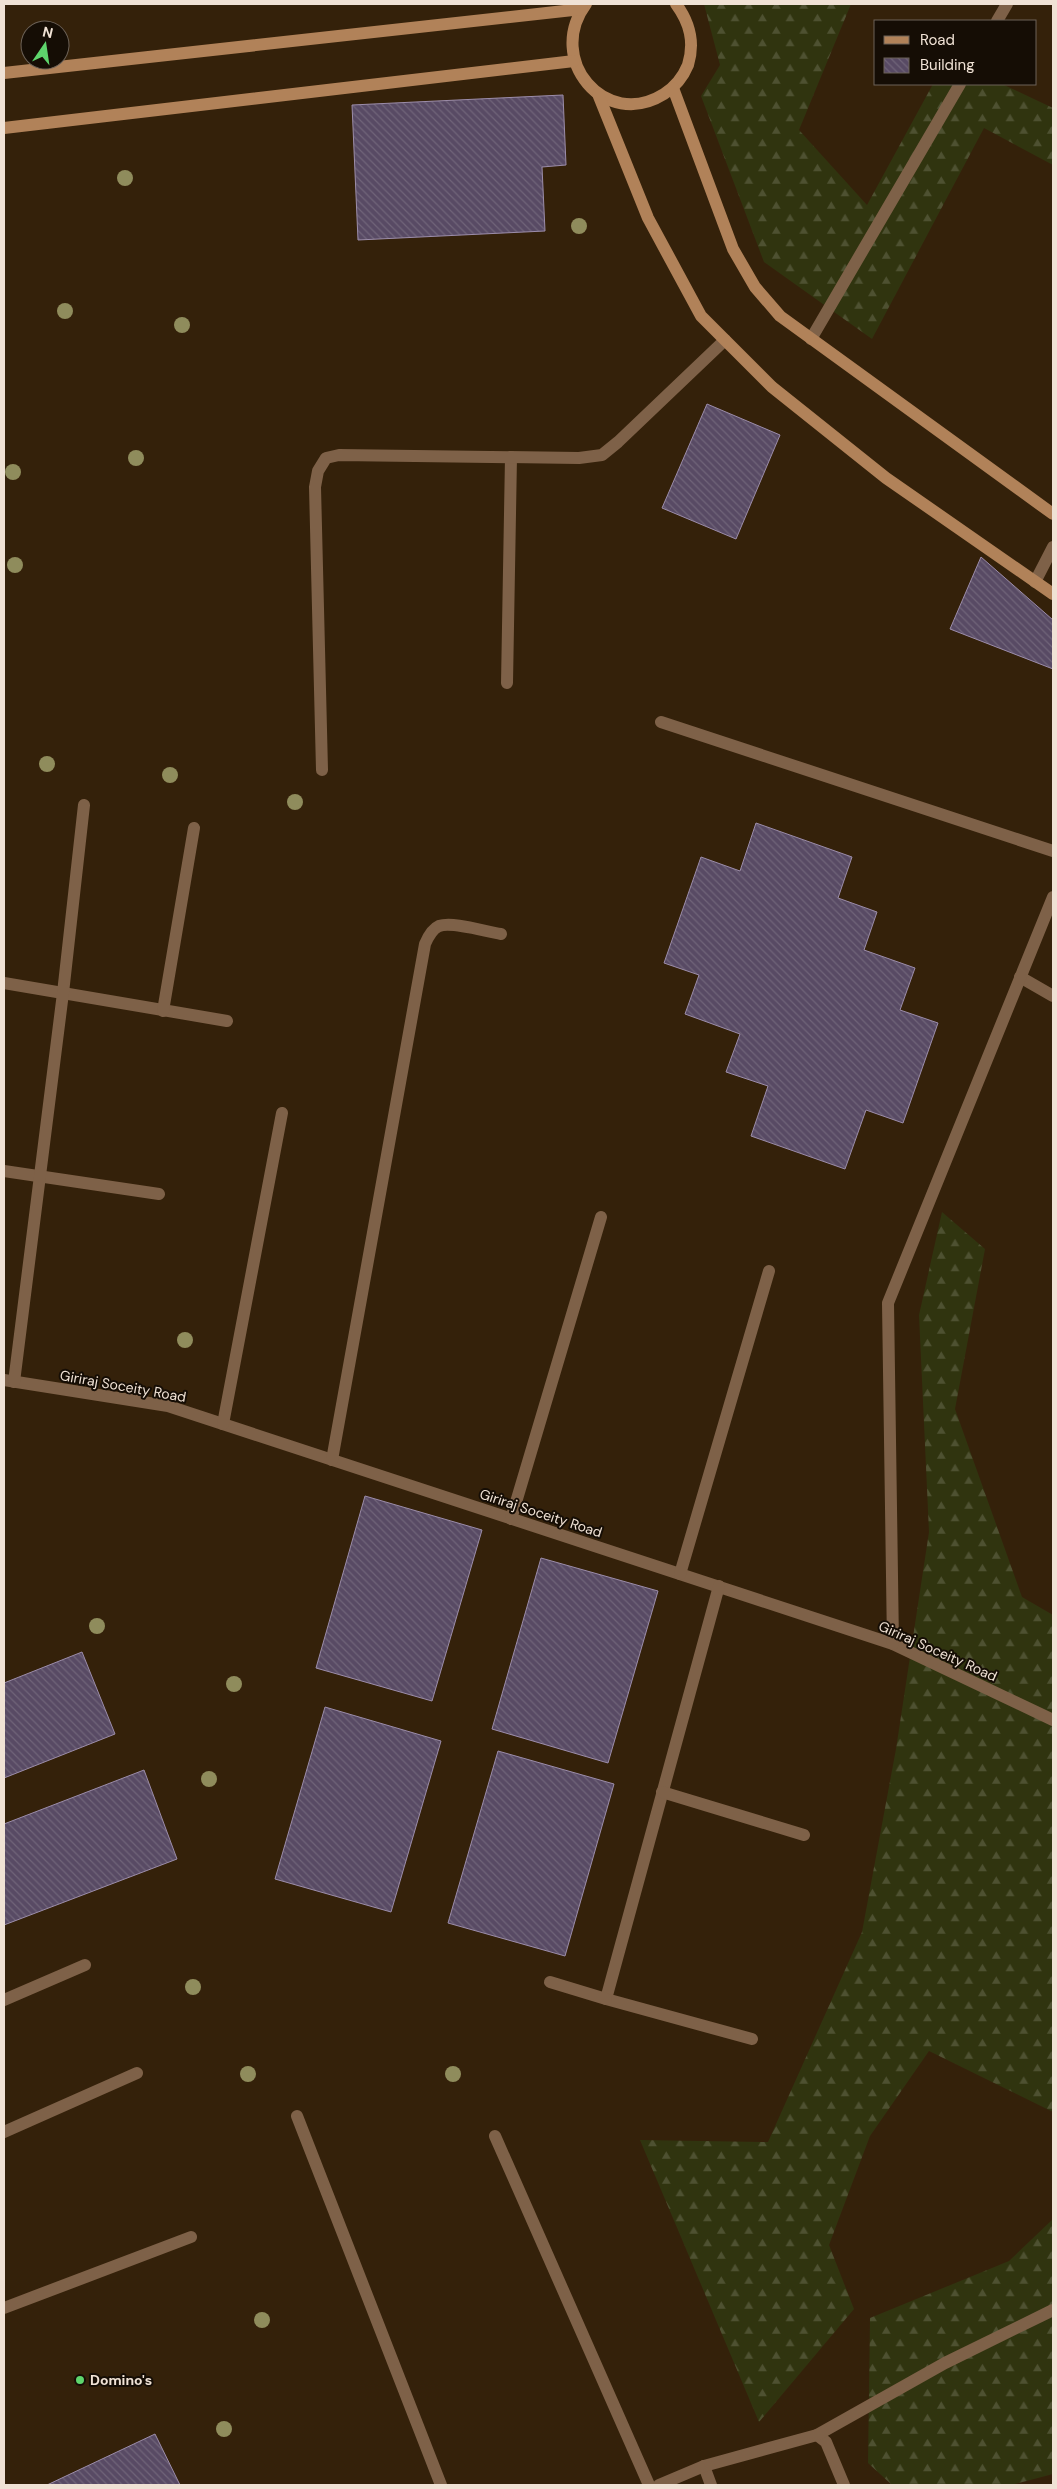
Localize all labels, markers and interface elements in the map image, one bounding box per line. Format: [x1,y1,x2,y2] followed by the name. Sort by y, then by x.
[20,20,70,70] north arrow
[874,20,1037,85] legend
[41,22,55,42] text: N
[920,30,955,50] text: Road
[920,55,975,75] text: Building
[59,1366,187,1406] street label: Giriraj Soceity Road
[477,1485,605,1541] street label: Giriraj Soceity Road
[876,1617,1000,1685] street label: Giriraj Soceity Road
[90,2371,152,2389] place label: Domino's
[74,2374,86,2386] marker: Domino's

